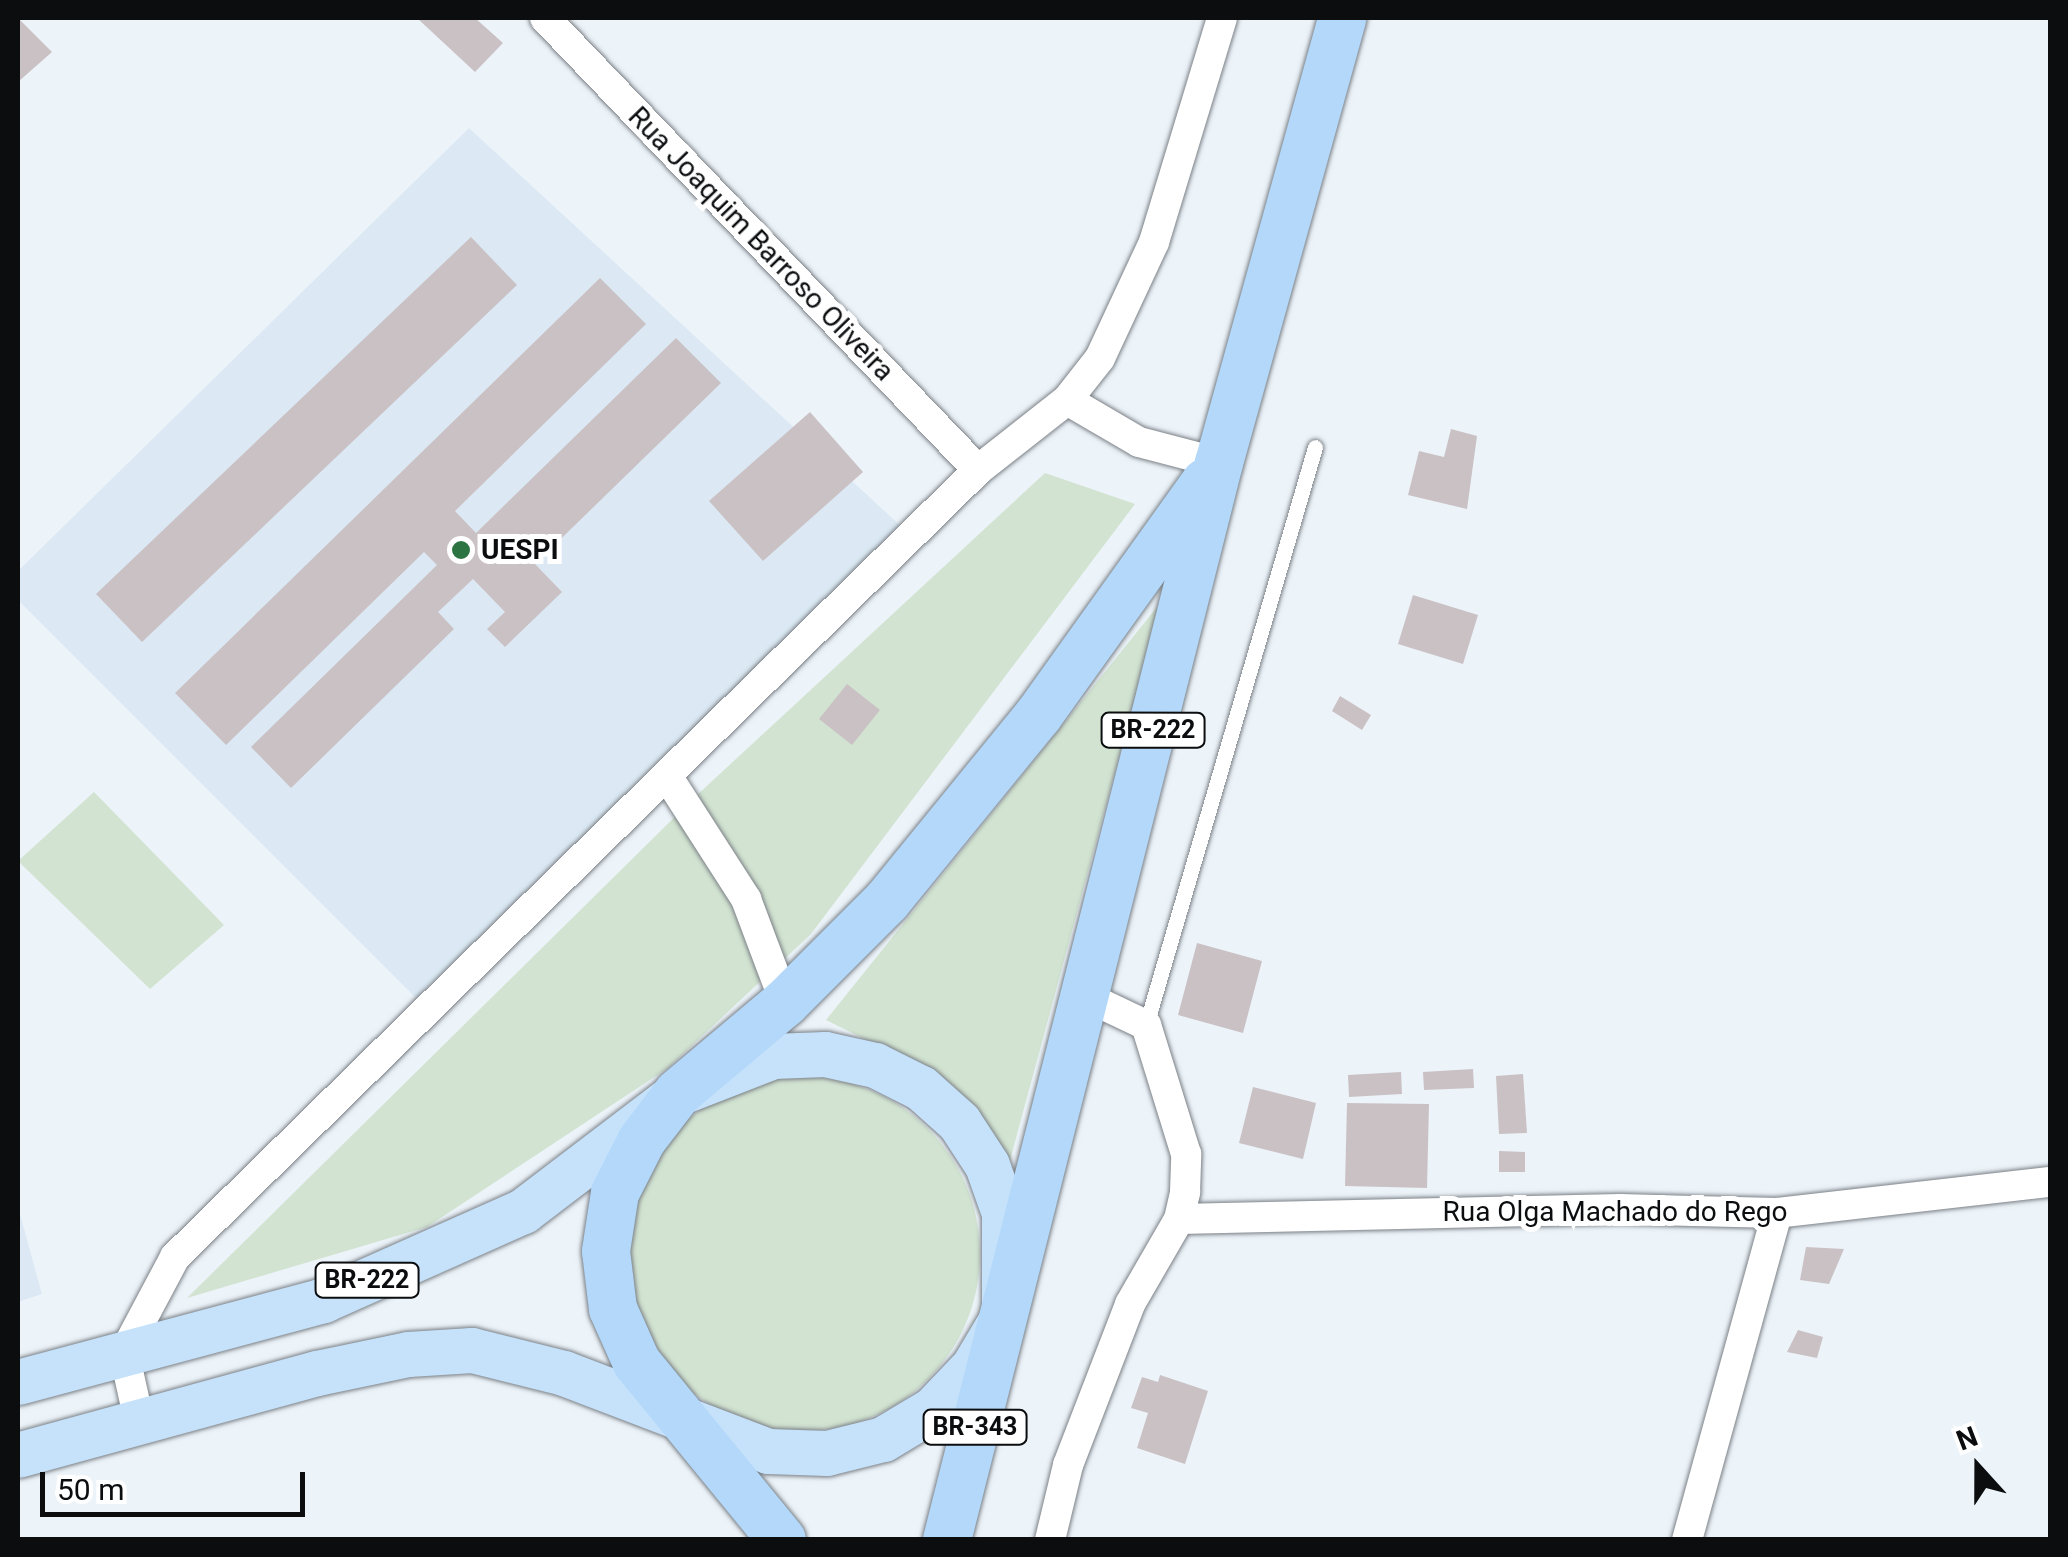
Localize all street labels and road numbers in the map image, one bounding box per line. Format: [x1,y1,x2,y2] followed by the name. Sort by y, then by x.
[621,100,901,388] street label: Rua Joaquim Barroso Oliveira
[1100,710,1206,750] road number: BR-222
[1442,1195,1788,1229] street label: Rua Olga Machado do Rego
[314,1260,420,1300] road number: BR-222
[922,1407,1028,1447] road number: BR-343

